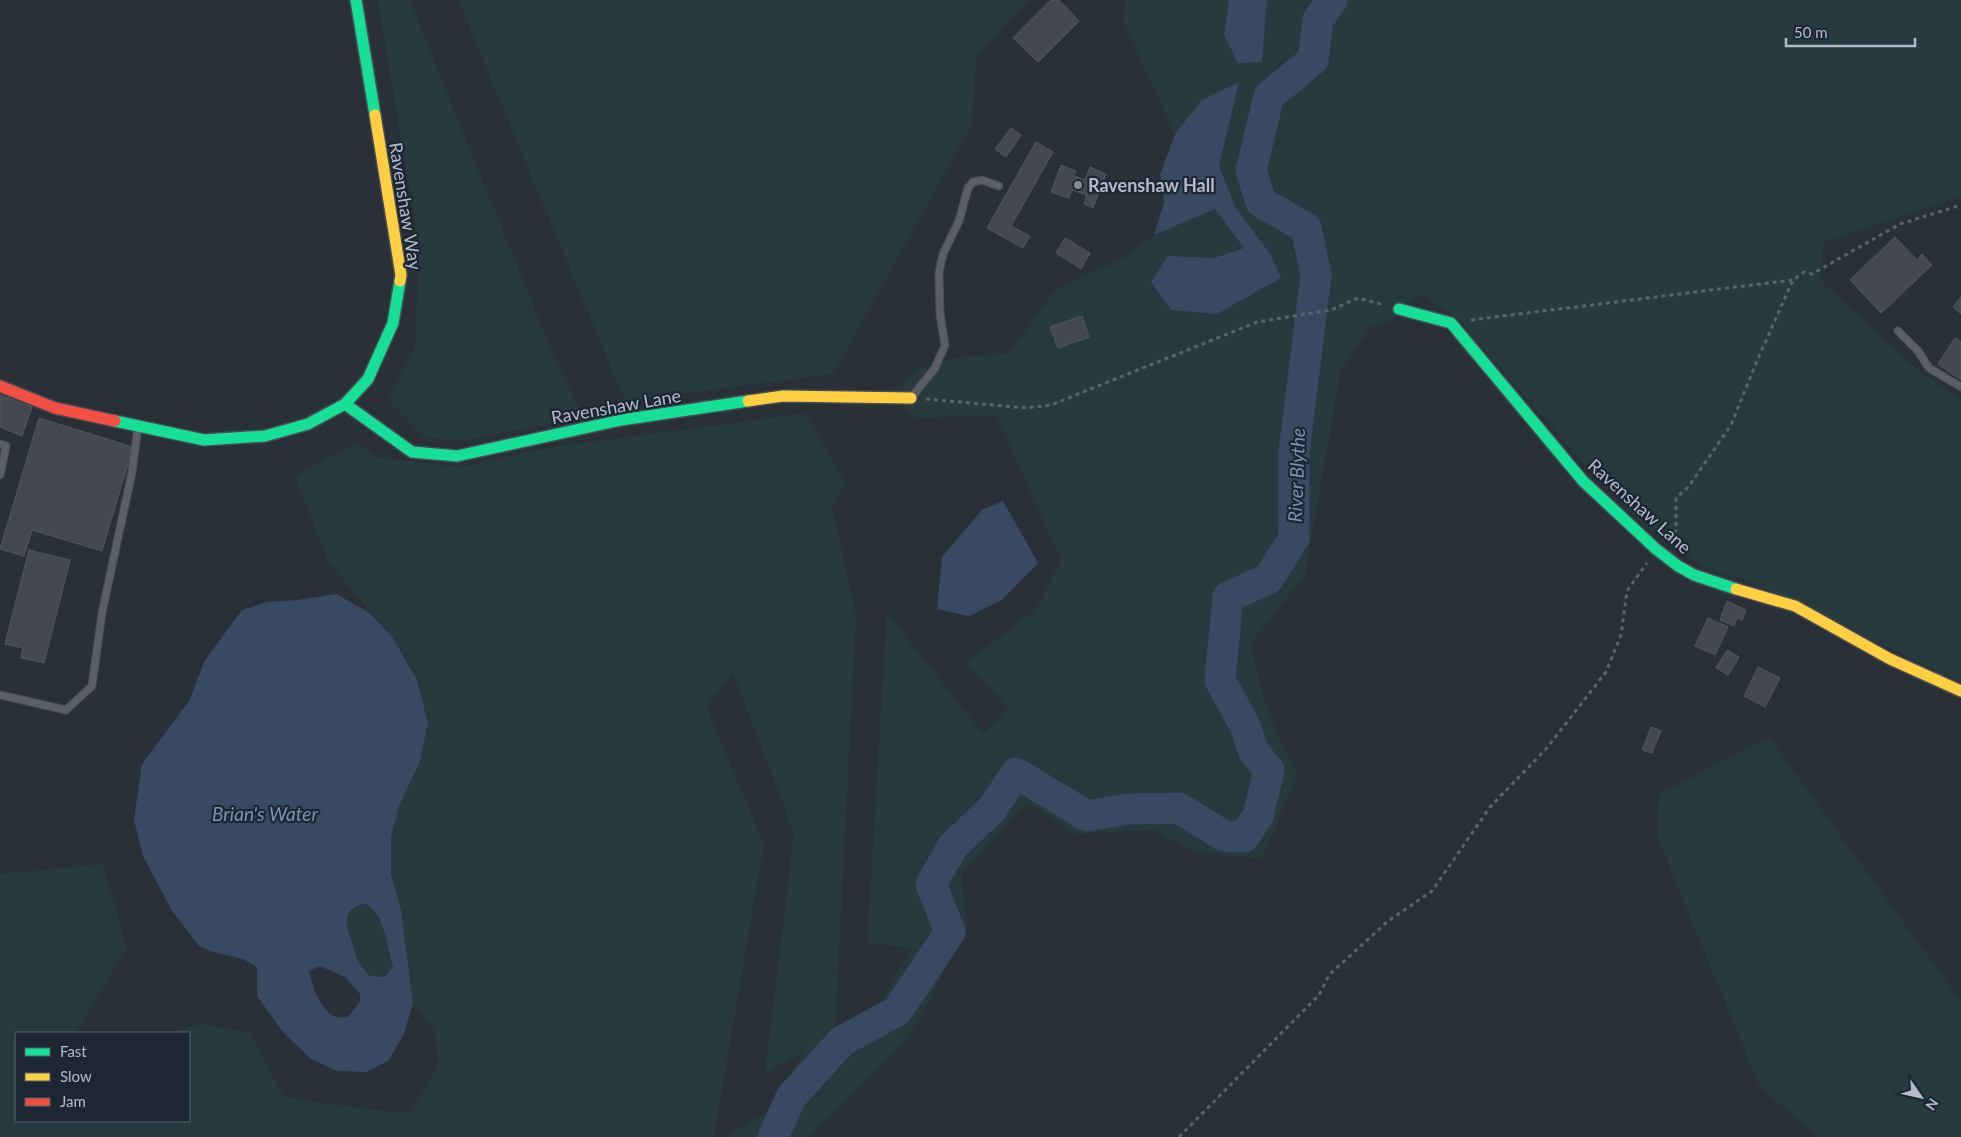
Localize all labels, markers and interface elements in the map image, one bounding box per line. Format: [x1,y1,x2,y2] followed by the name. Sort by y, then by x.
[1786,15,1915,47] scale bar
[1794,23,1828,41] text: 50 m
[385,141,427,272] street label: Ravenshaw Way
[1088,174,1215,196] place label: Ravenshaw Hall
[1072,179,1084,191] marker: Ravenshaw Hall
[549,384,683,428] street label: Ravenshaw Lane
[1283,427,1309,523] water label: River Blythe
[1584,454,1696,558] street label: Ravenshaw Lane
[212,802,318,825] water label: Brian's Water
[15,1032,190,1122] legend
[60,1042,87,1060] text: Fast
[60,1067,92,1085] text: Slow
[1896,1072,1946,1122] north arrow
[60,1092,86,1110] text: Jam
[1922,1095,1942,1114] text: N

